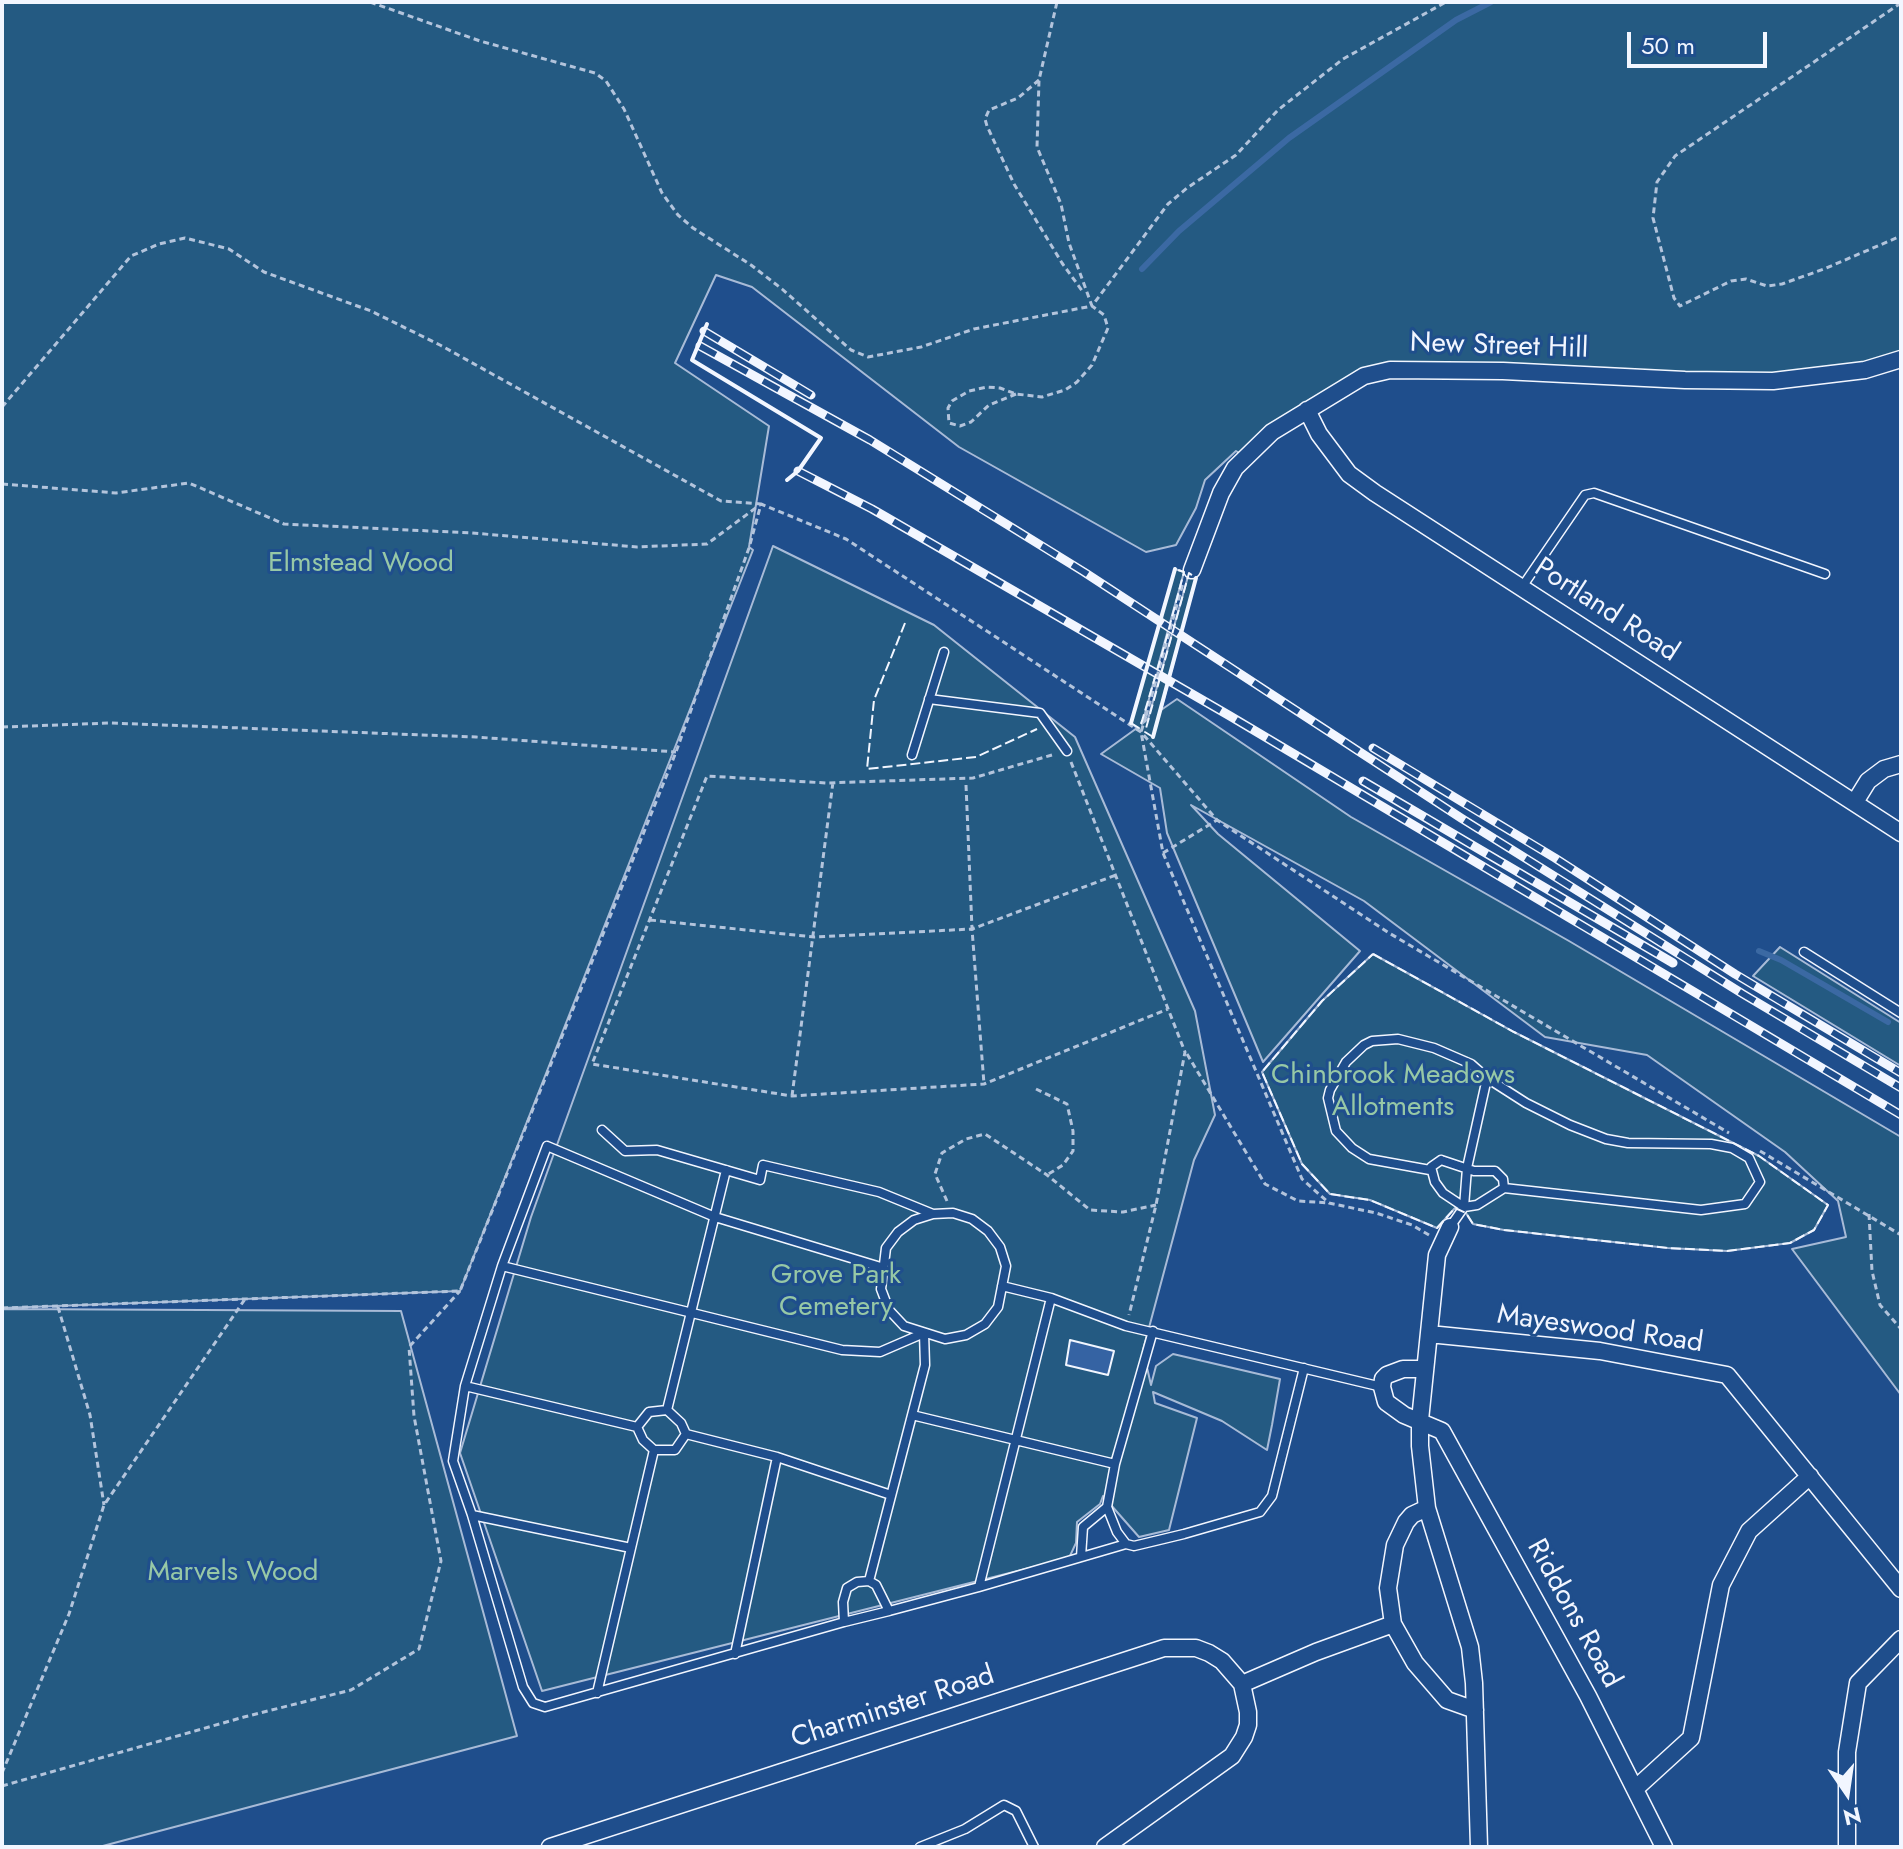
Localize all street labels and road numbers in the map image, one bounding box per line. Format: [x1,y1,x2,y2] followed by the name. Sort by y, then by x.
[1409,327,1589,367] street label: New Street Hill
[1527,552,1685,670] street label: Portland Road
[1495,1299,1705,1361] street label: Mayeswood Road
[1518,1534,1628,1694] street label: Riddons Road
[787,1659,999,1757] street label: Charminster Road

